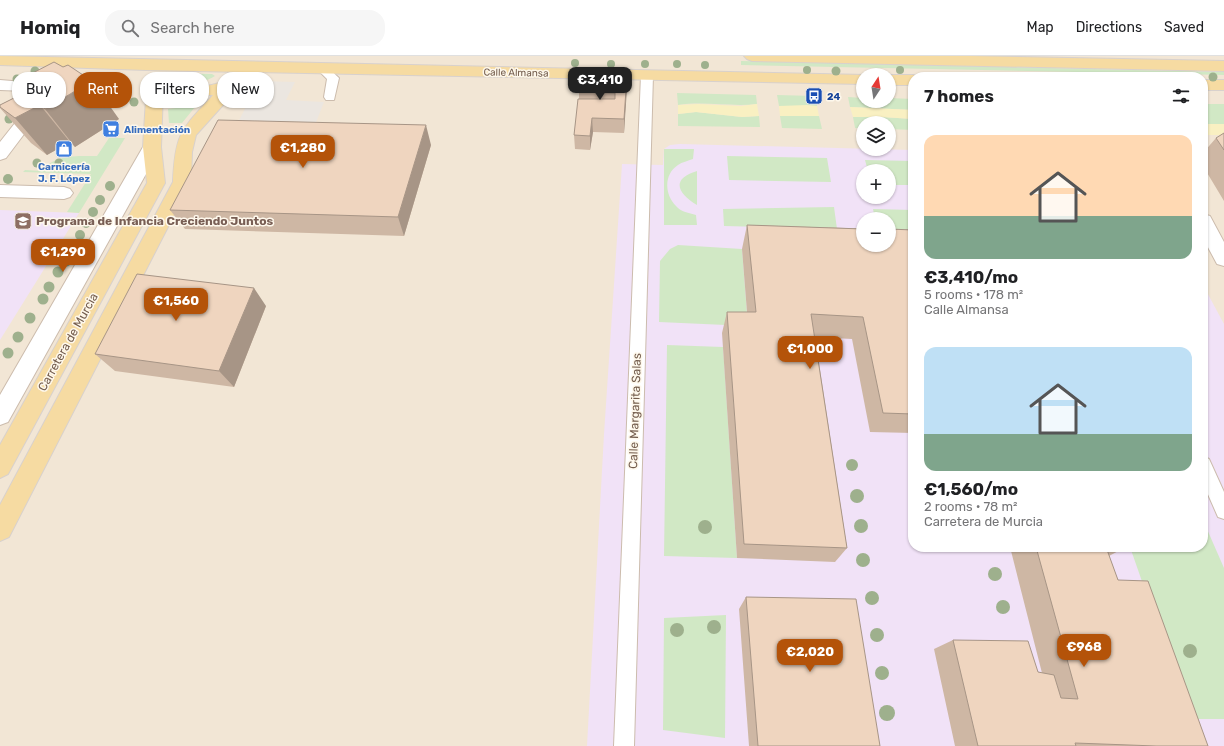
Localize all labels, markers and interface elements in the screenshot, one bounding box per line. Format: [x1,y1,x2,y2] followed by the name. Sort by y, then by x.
[105,10,385,46] search box
[20,16,81,39] text: Homiq
[119,17,141,39] icon: search
[151,19,235,37] text: Search here
[1027,19,1054,36] text: Map
[1076,19,1142,36] text: Directions
[1164,19,1204,36] text: Saved
[483,66,549,80] street label: Calle Almansa
[567,67,633,101] pin: €3,410
[856,68,896,108] north arrow
[856,68,896,252] map controls
[12,72,66,108] chip: Buy
[74,72,132,108] chip: Rent
[140,72,209,108] chip: Filters
[217,72,274,108] chip: New
[577,72,623,87] text: €3,410
[1170,85,1192,107] icon: filters
[804,86,824,106] bus stop icon: 24
[924,86,994,106] text: 7 homes
[827,91,840,103] place label: 24
[856,116,896,156] button: layers
[101,119,121,139] supermarket icon: Alimentación
[124,124,190,136] place label: Alimentación
[270,135,336,169] pin: €1,280
[54,139,74,159] shop icon: Carnicería J. F. López
[280,140,326,155] text: €1,280
[38,161,91,185] place label: Carnicería J. F. López
[1022,161,1094,233] icon: home
[856,164,896,204] button: +
[13,211,33,231] school or university icon: Programa de Infancia Creciendo Juntos
[856,212,896,252] button: −
[36,214,274,228] place label: Programa de Infancia Creciendo Juntos
[30,239,96,273] pin: €1,290
[40,244,86,259] text: €1,290
[924,267,1018,287] text: €3,410/mo
[924,287,1023,302] text: 5 rooms · 178 m²
[143,288,209,322] pin: €1,560
[35,291,101,393] street label: Carretera de Murcia
[153,293,199,308] text: €1,560
[924,302,1009,317] text: Calle Almansa
[777,336,843,370] pin: €1,000
[787,341,833,356] text: €1,000
[626,353,644,469] street label: Calle Margarita Salas
[1022,373,1094,445] icon: home
[924,479,1018,499] text: €1,560/mo
[924,499,1018,514] text: 2 rooms · 78 m²
[924,514,1043,529] text: Carretera de Murcia
[1060,634,1108,668] pin: €968
[777,639,843,673] pin: €2,020
[1066,639,1102,654] text: €968
[786,644,834,659] text: €2,020

